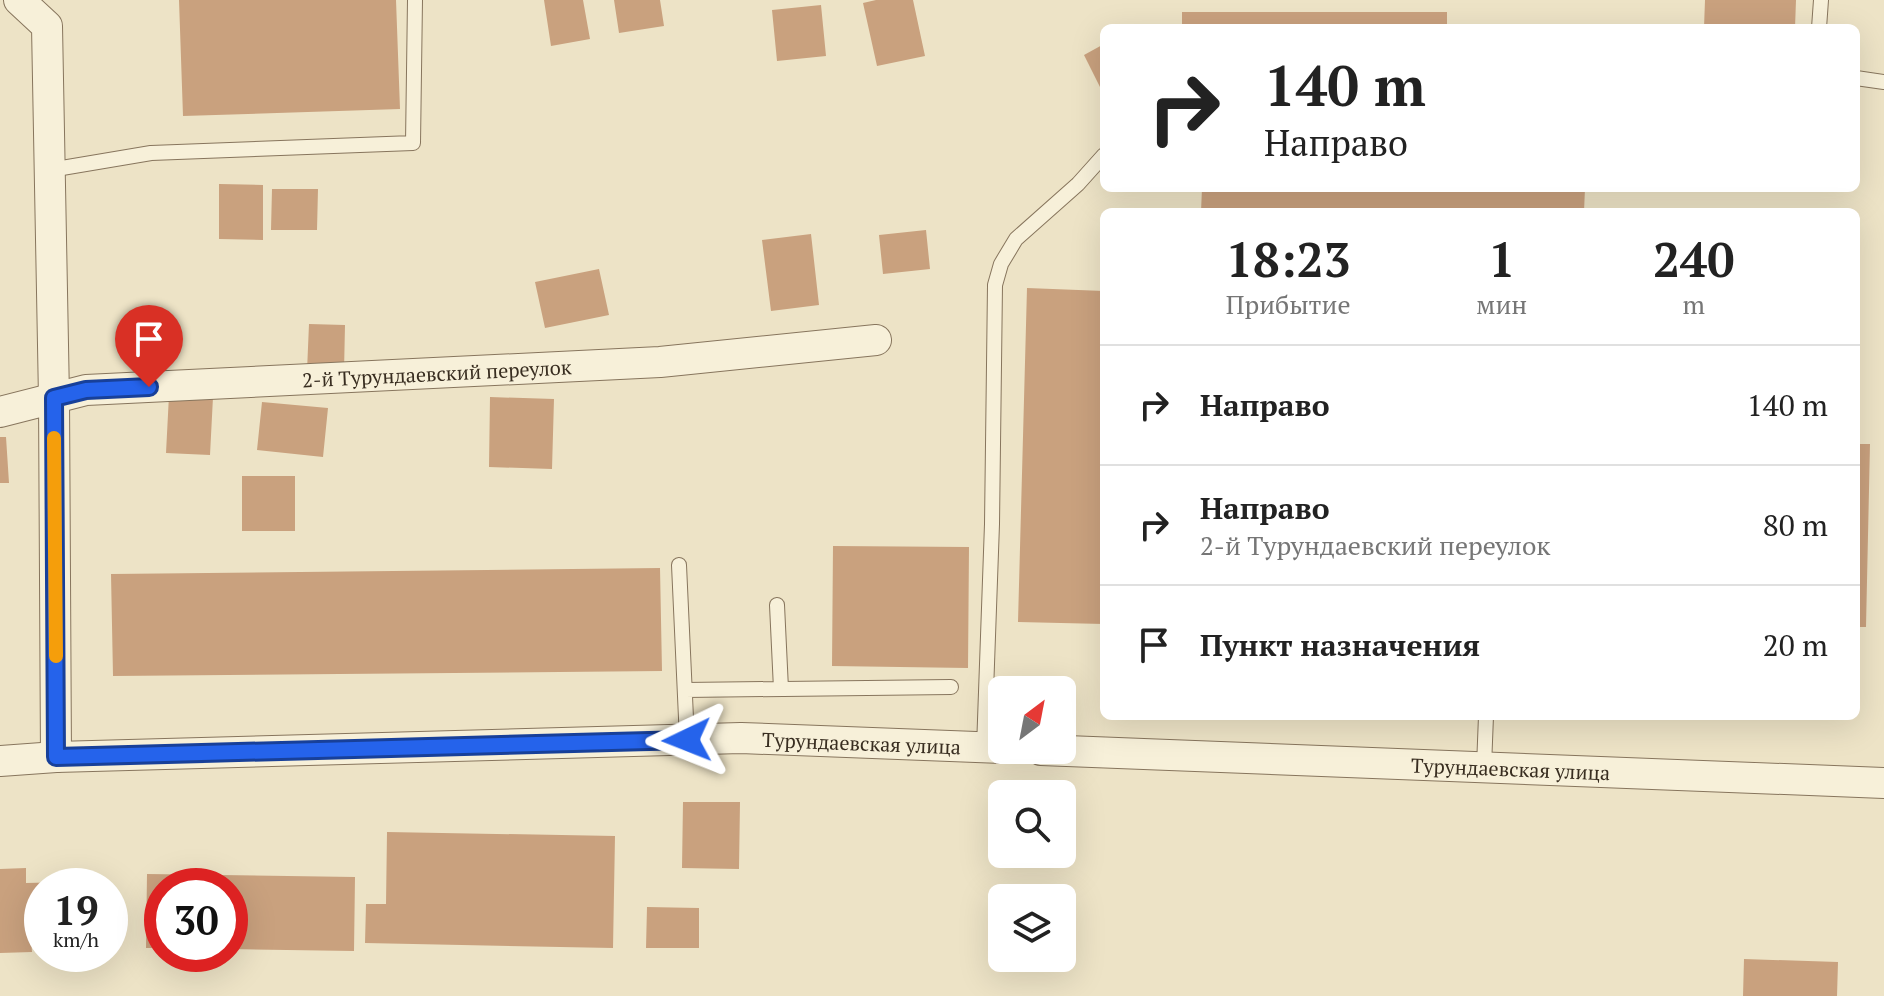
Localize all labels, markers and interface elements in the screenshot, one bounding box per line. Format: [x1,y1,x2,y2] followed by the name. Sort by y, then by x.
[1264,48,1426,122] text: 140 m
[1132,56,1236,160] icon: right
[1264,119,1408,166] text: Направо
[1226,227,1351,291] text: 18:23
[1488,227,1515,291] text: 1
[1653,227,1734,291] text: 240
[1226,287,1350,321] text: Прибытие
[1476,287,1527,321] text: мин
[1682,287,1705,321] text: m
[115,305,183,387] pin
[127,317,171,361] icon: arrive
[301,353,572,393] street label: 2-й Турундаевский переулок
[1132,383,1176,427] icon: right
[1200,385,1330,425] text: Направо
[1747,385,1828,425] text: 140 m
[1200,488,1330,528] text: Направо
[1132,503,1176,547] icon: right
[1763,505,1828,545] text: 80 m
[1200,528,1550,562] text: 2-й Турундаевский переулок
[1132,623,1176,667] icon: arrive
[1200,625,1480,665] text: Пункт назначения
[1763,625,1828,665] text: 20 m
[988,676,1076,764] north arrow
[988,676,1076,972] map controls
[645,698,729,782] position arrow
[762,725,961,760] street label: Турундаевская улица
[1411,751,1611,786] street label: Турундаевская улица
[988,780,1076,868] button: search
[144,868,248,972] speed limit sign: 30
[53,883,99,936] text: 19
[988,884,1076,972] button: layers
[53,926,99,953] text: km/h

